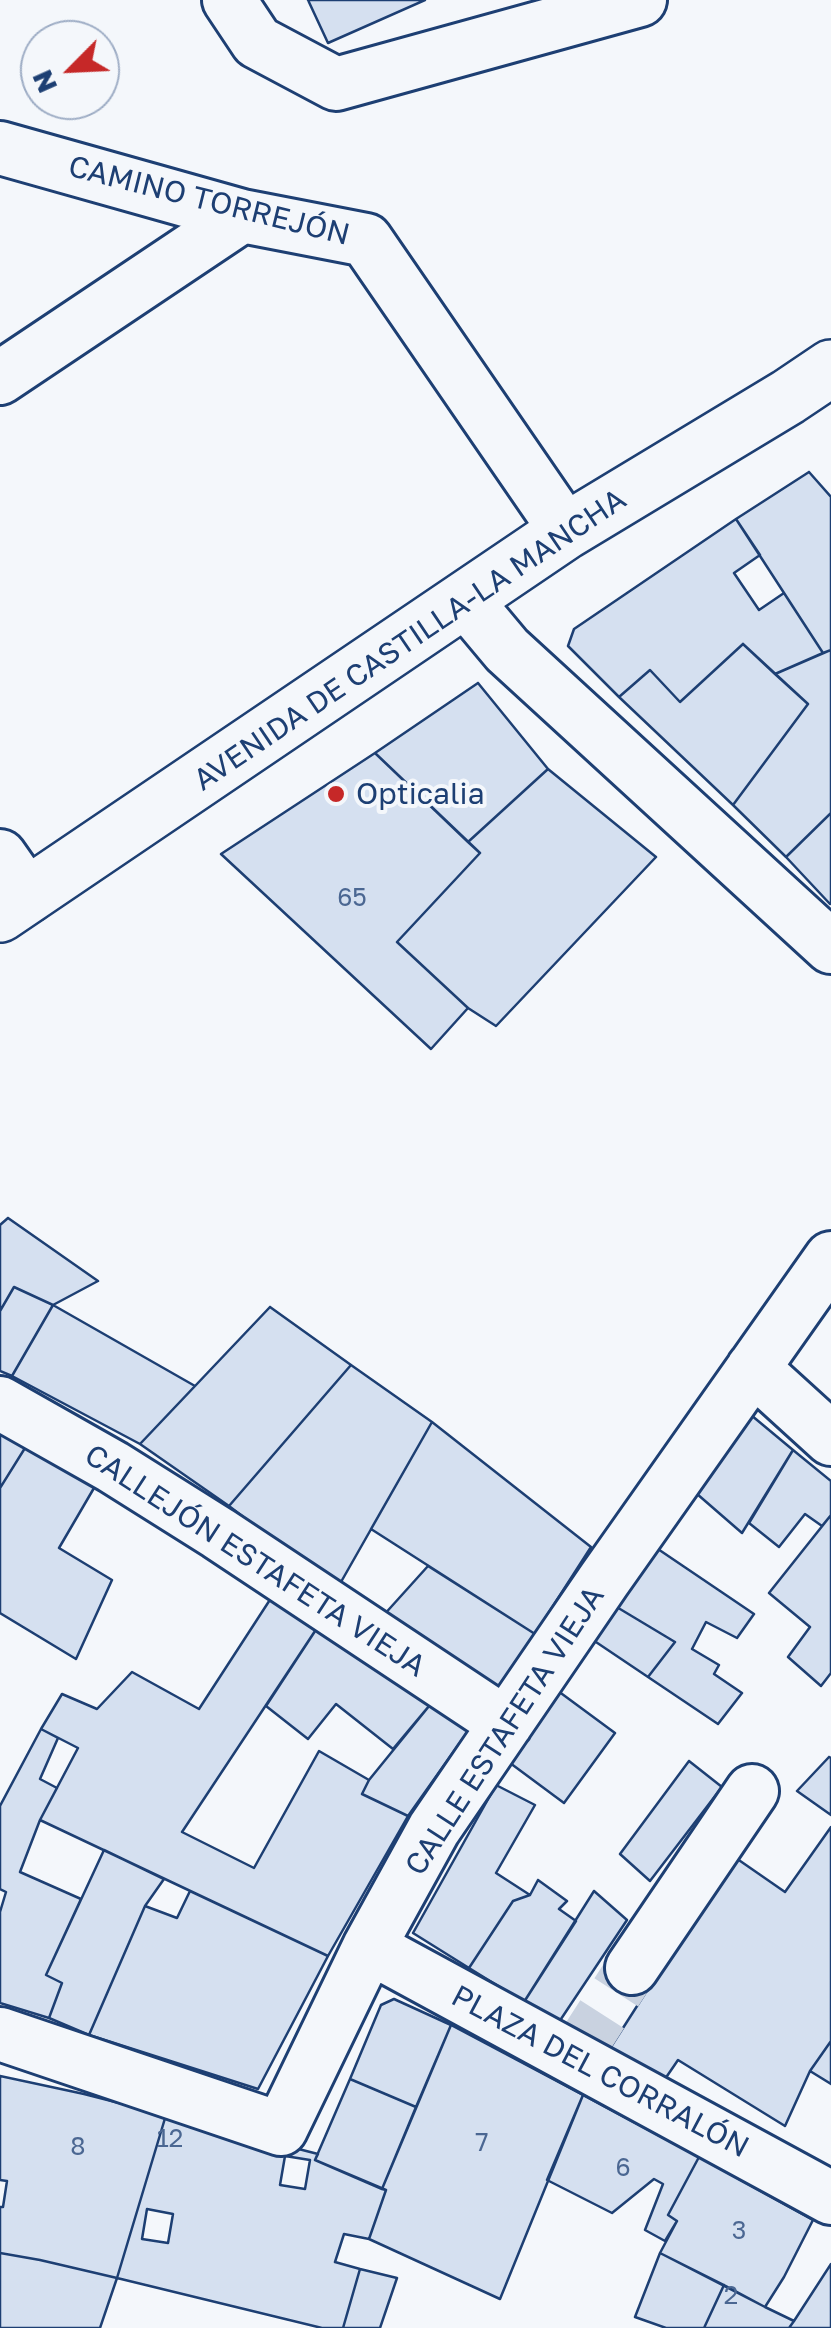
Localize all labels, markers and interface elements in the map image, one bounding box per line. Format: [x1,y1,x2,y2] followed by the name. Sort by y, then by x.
[20,20,120,120] north arrow
[25,65,63,98] text: N
[65,149,353,253] street label: CAMINO TORREJÓN
[187,481,633,799] street label: AVENIDA DE CASTILLA-LA MANCHA
[356,776,485,812] place label: Opticalia
[325,783,347,805] marker: Opticalia
[337,883,367,913] house number: 65
[78,1437,432,1685] street label: CALLEJÓN ESTAFETA VIEJA
[398,1580,612,1882] street label: CALLE ESTAFETA VIEJA
[445,1978,755,2166] street label: PLAZA DEL CORRALÓN
[157,2124,183,2154] house number: 12
[475,2128,489,2158] house number: 7
[70,2132,86,2162] house number: 8
[615,2153,631,2183] house number: 6
[732,2216,746,2246] house number: 3
[724,2281,738,2311] house number: 2

